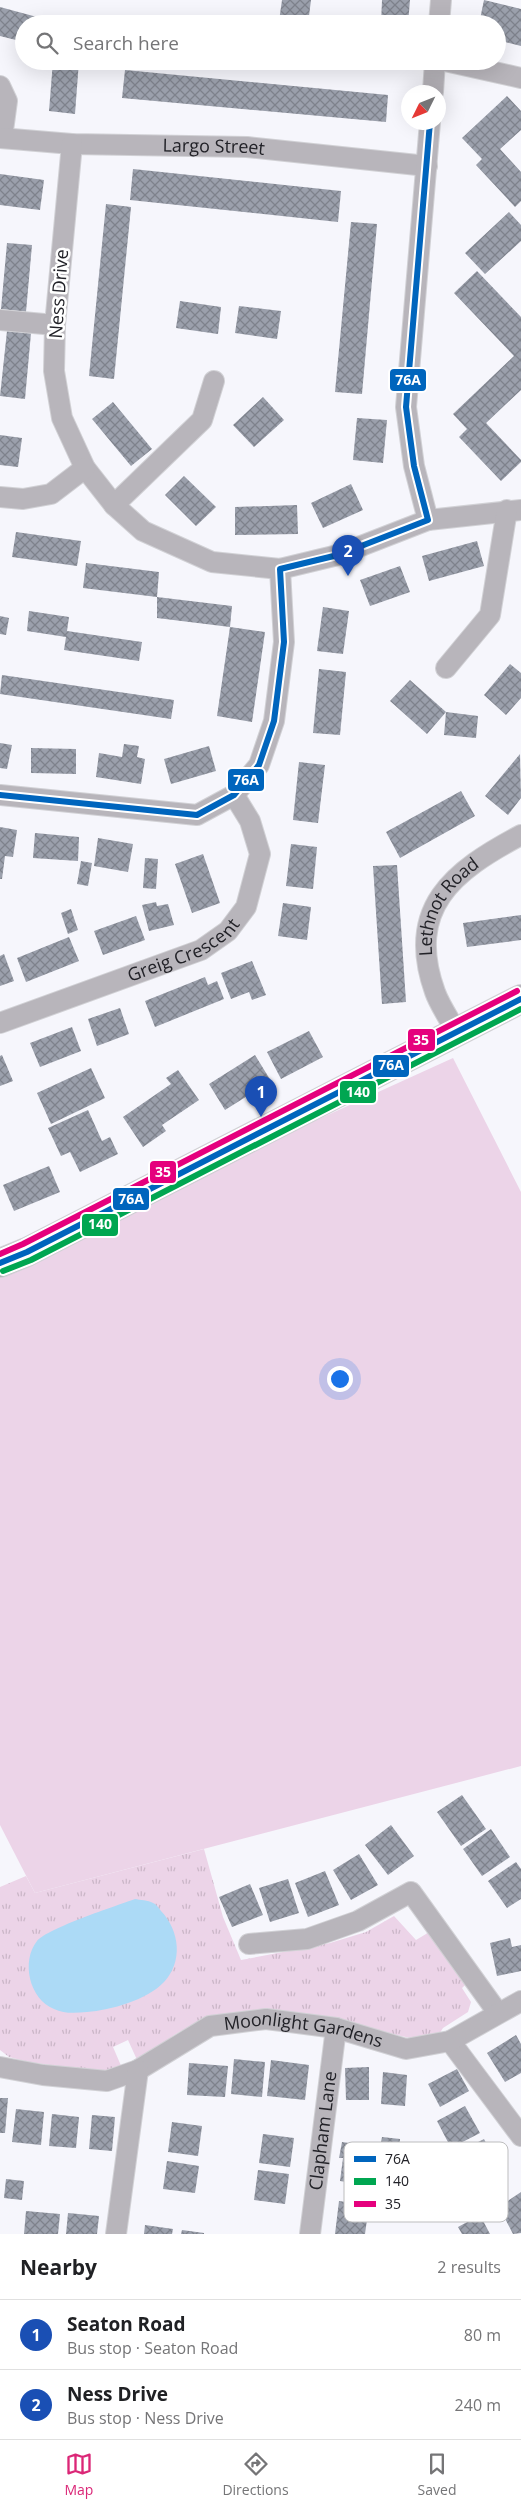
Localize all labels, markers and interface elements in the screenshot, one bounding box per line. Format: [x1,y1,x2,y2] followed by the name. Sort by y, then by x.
[15,15,506,70] search box
[33,29,61,57] icon: search
[73,30,179,56] text: Search here
[401,85,446,130] north arrow
[162,133,266,160] street label: Largo Street
[43,248,73,339] street label: Ness Drive
[389,368,427,392] line badge: 76A
[395,370,421,389] text: 76A
[332,535,364,576] pin: 2
[227,768,265,792] line badge: 76A
[233,770,259,789] text: 76A
[413,851,483,957] street label: Lethnot Road
[124,913,244,987] street label: Greig Crescent
[407,1028,436,1052] line badge: 35
[413,1030,429,1049] text: 35
[372,1054,410,1078] line badge: 76A
[378,1055,404,1074] text: 76A
[245,1076,277,1117] pin: 1
[339,1080,377,1104] line badge: 140
[346,1082,370,1101] text: 140
[149,1160,177,1184] line badge: 35
[155,1162,171,1181] text: 35
[112,1187,150,1211] line badge: 76A
[118,1189,144,1208] text: 76A
[81,1213,119,1237] line badge: 140
[88,1214,112,1233] text: 140
[327,1366,353,1392] your location
[222,2006,386,2052] street label: Moonlight Gardens
[303,2070,341,2192] street label: Clapham Lane
[344,2142,508,2222] legend
[385,2149,410,2168] text: 76A
[385,2171,409,2190] text: 140
[385,2194,401,2213] text: 35
[20,2253,97,2281] text: Nearby
[437,2256,501,2278] text: 2 results
[67,2311,185,2337] text: Seaton Road
[31,2324,41,2346] text: 1
[464,2324,501,2346] text: 80 m
[67,2337,238,2359] text: Bus stop · Seaton Road
[67,2381,168,2407] text: Ness Drive
[31,2394,41,2416] text: 2
[455,2394,501,2416] text: 240 m
[67,2407,224,2429] text: Bus stop · Ness Drive
[64,2450,93,2499] tab: Map
[222,2450,289,2499] tab: Directions
[418,2450,456,2499] tab: Saved

